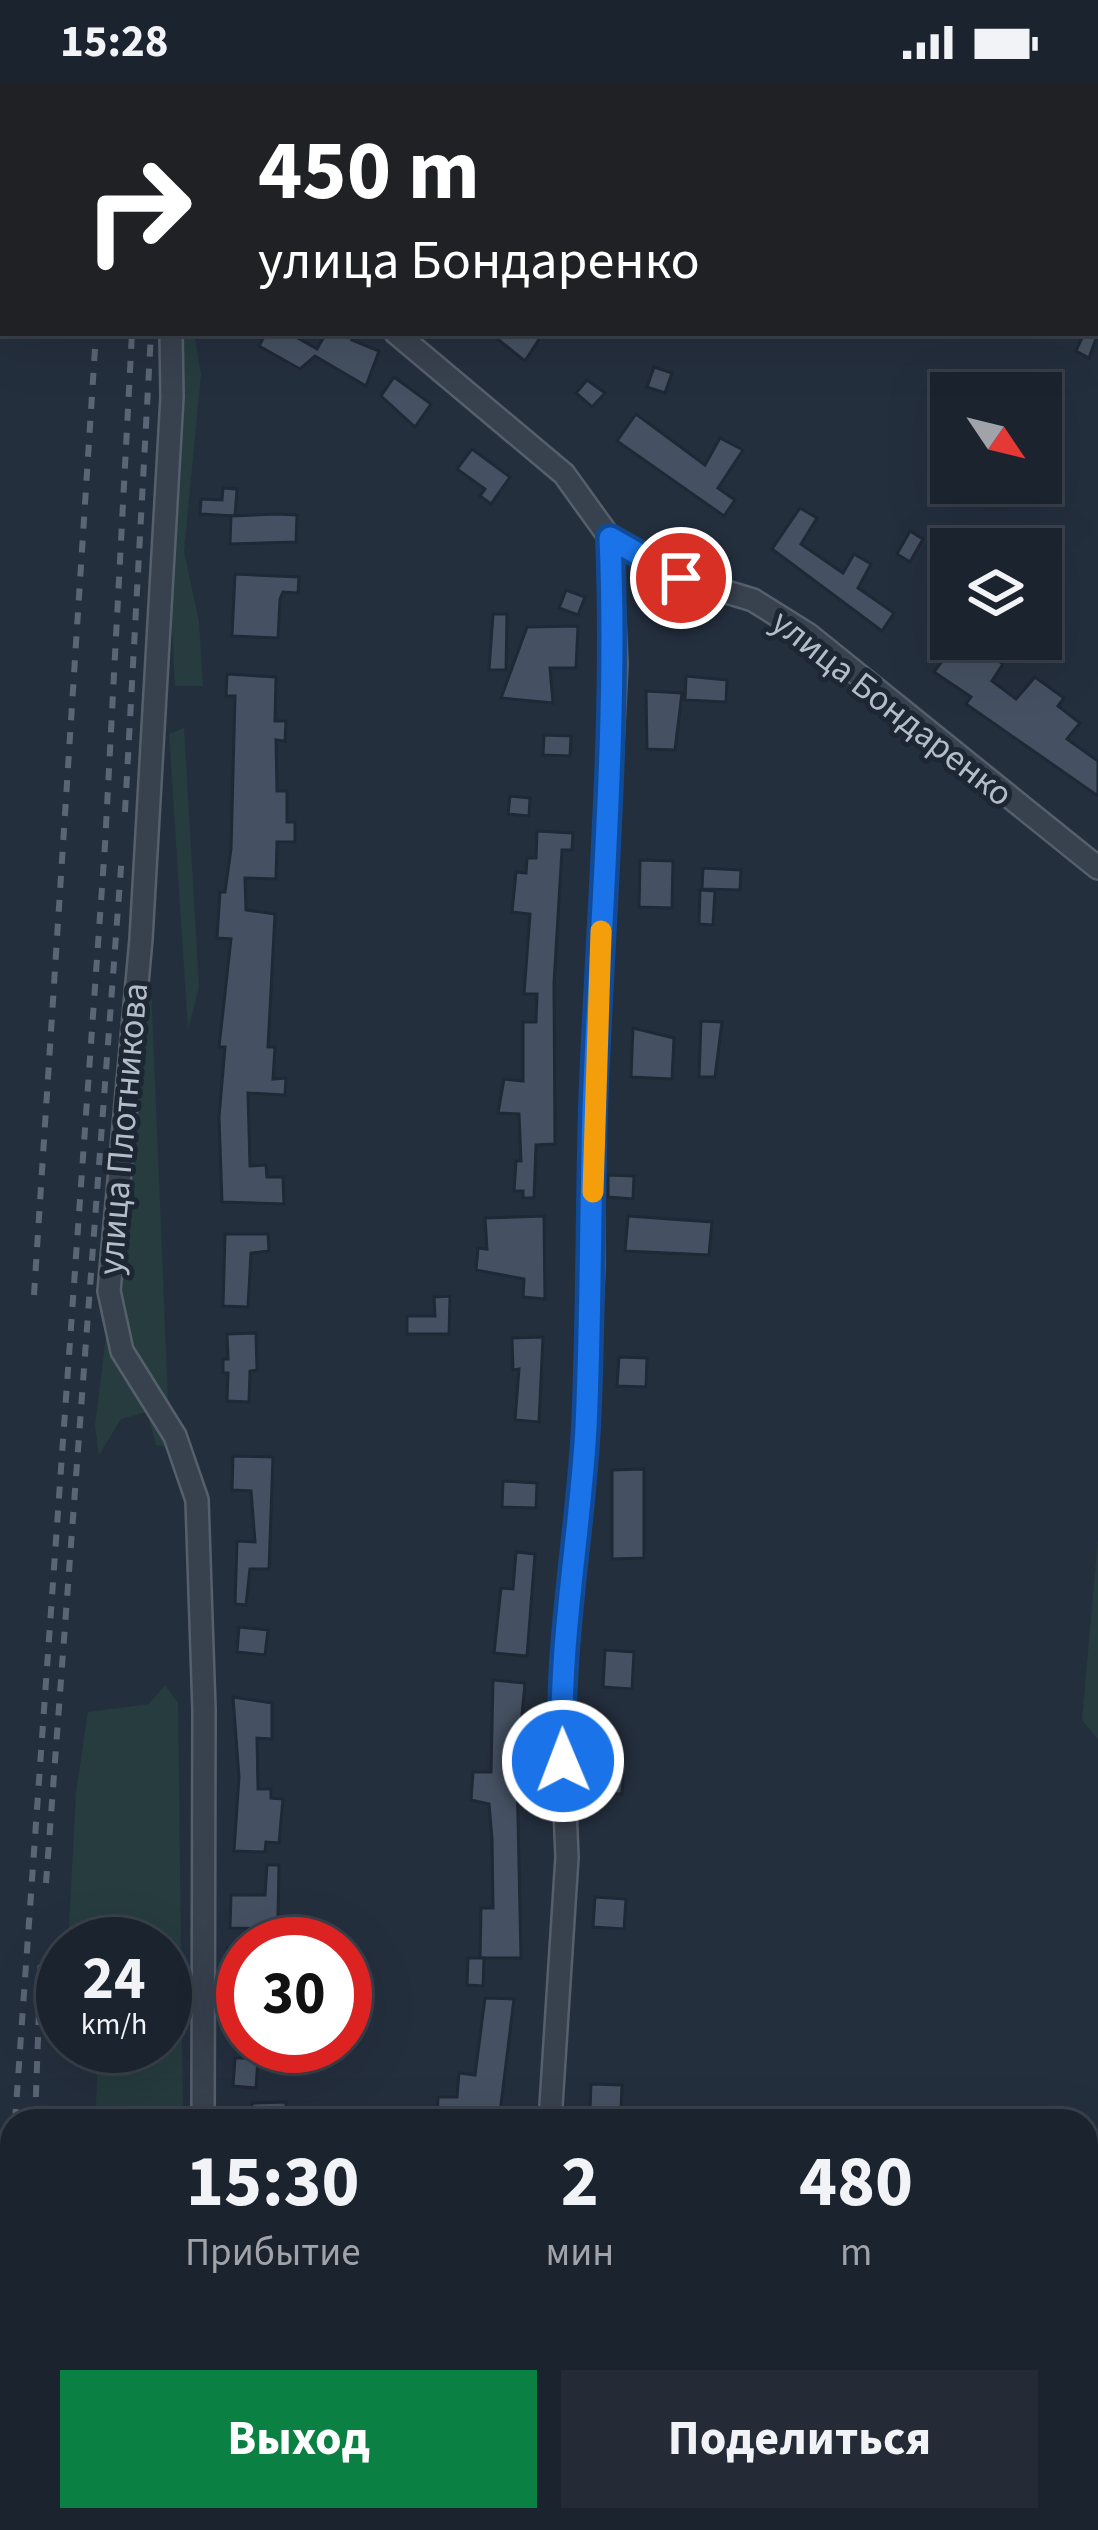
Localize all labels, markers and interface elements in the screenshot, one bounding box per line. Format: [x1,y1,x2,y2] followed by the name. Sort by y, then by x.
[60,10,169,74] text: 15:28
[258,112,480,232] text: 450 m
[60,132,216,288] icon: right
[258,223,700,300] text: улица Бондаренко
[930,372,1062,504] north arrow
[930,372,1062,660] map controls
[630,527,732,629] pin
[930,528,1062,660] button: layers
[648,545,714,611] icon: arrive
[760,597,1024,819] street label: улица Бондаренко
[85,981,161,1277] street label: улица Плотникова
[500,1698,626,1824] position arrow
[216,1917,372,2073] speed limit sign: 30
[82,1937,146,2022] text: 24
[81,2003,147,2046] text: km/h
[186,2131,360,2234] text: 15:30
[561,2131,599,2234] text: 2
[799,2131,913,2234] text: 480
[185,2225,361,2281] text: Прибытие
[545,2225,614,2281] text: мин
[840,2225,872,2281] text: m
[60,2370,537,2508] button: Выход
[561,2370,1038,2508] button: Поделиться

